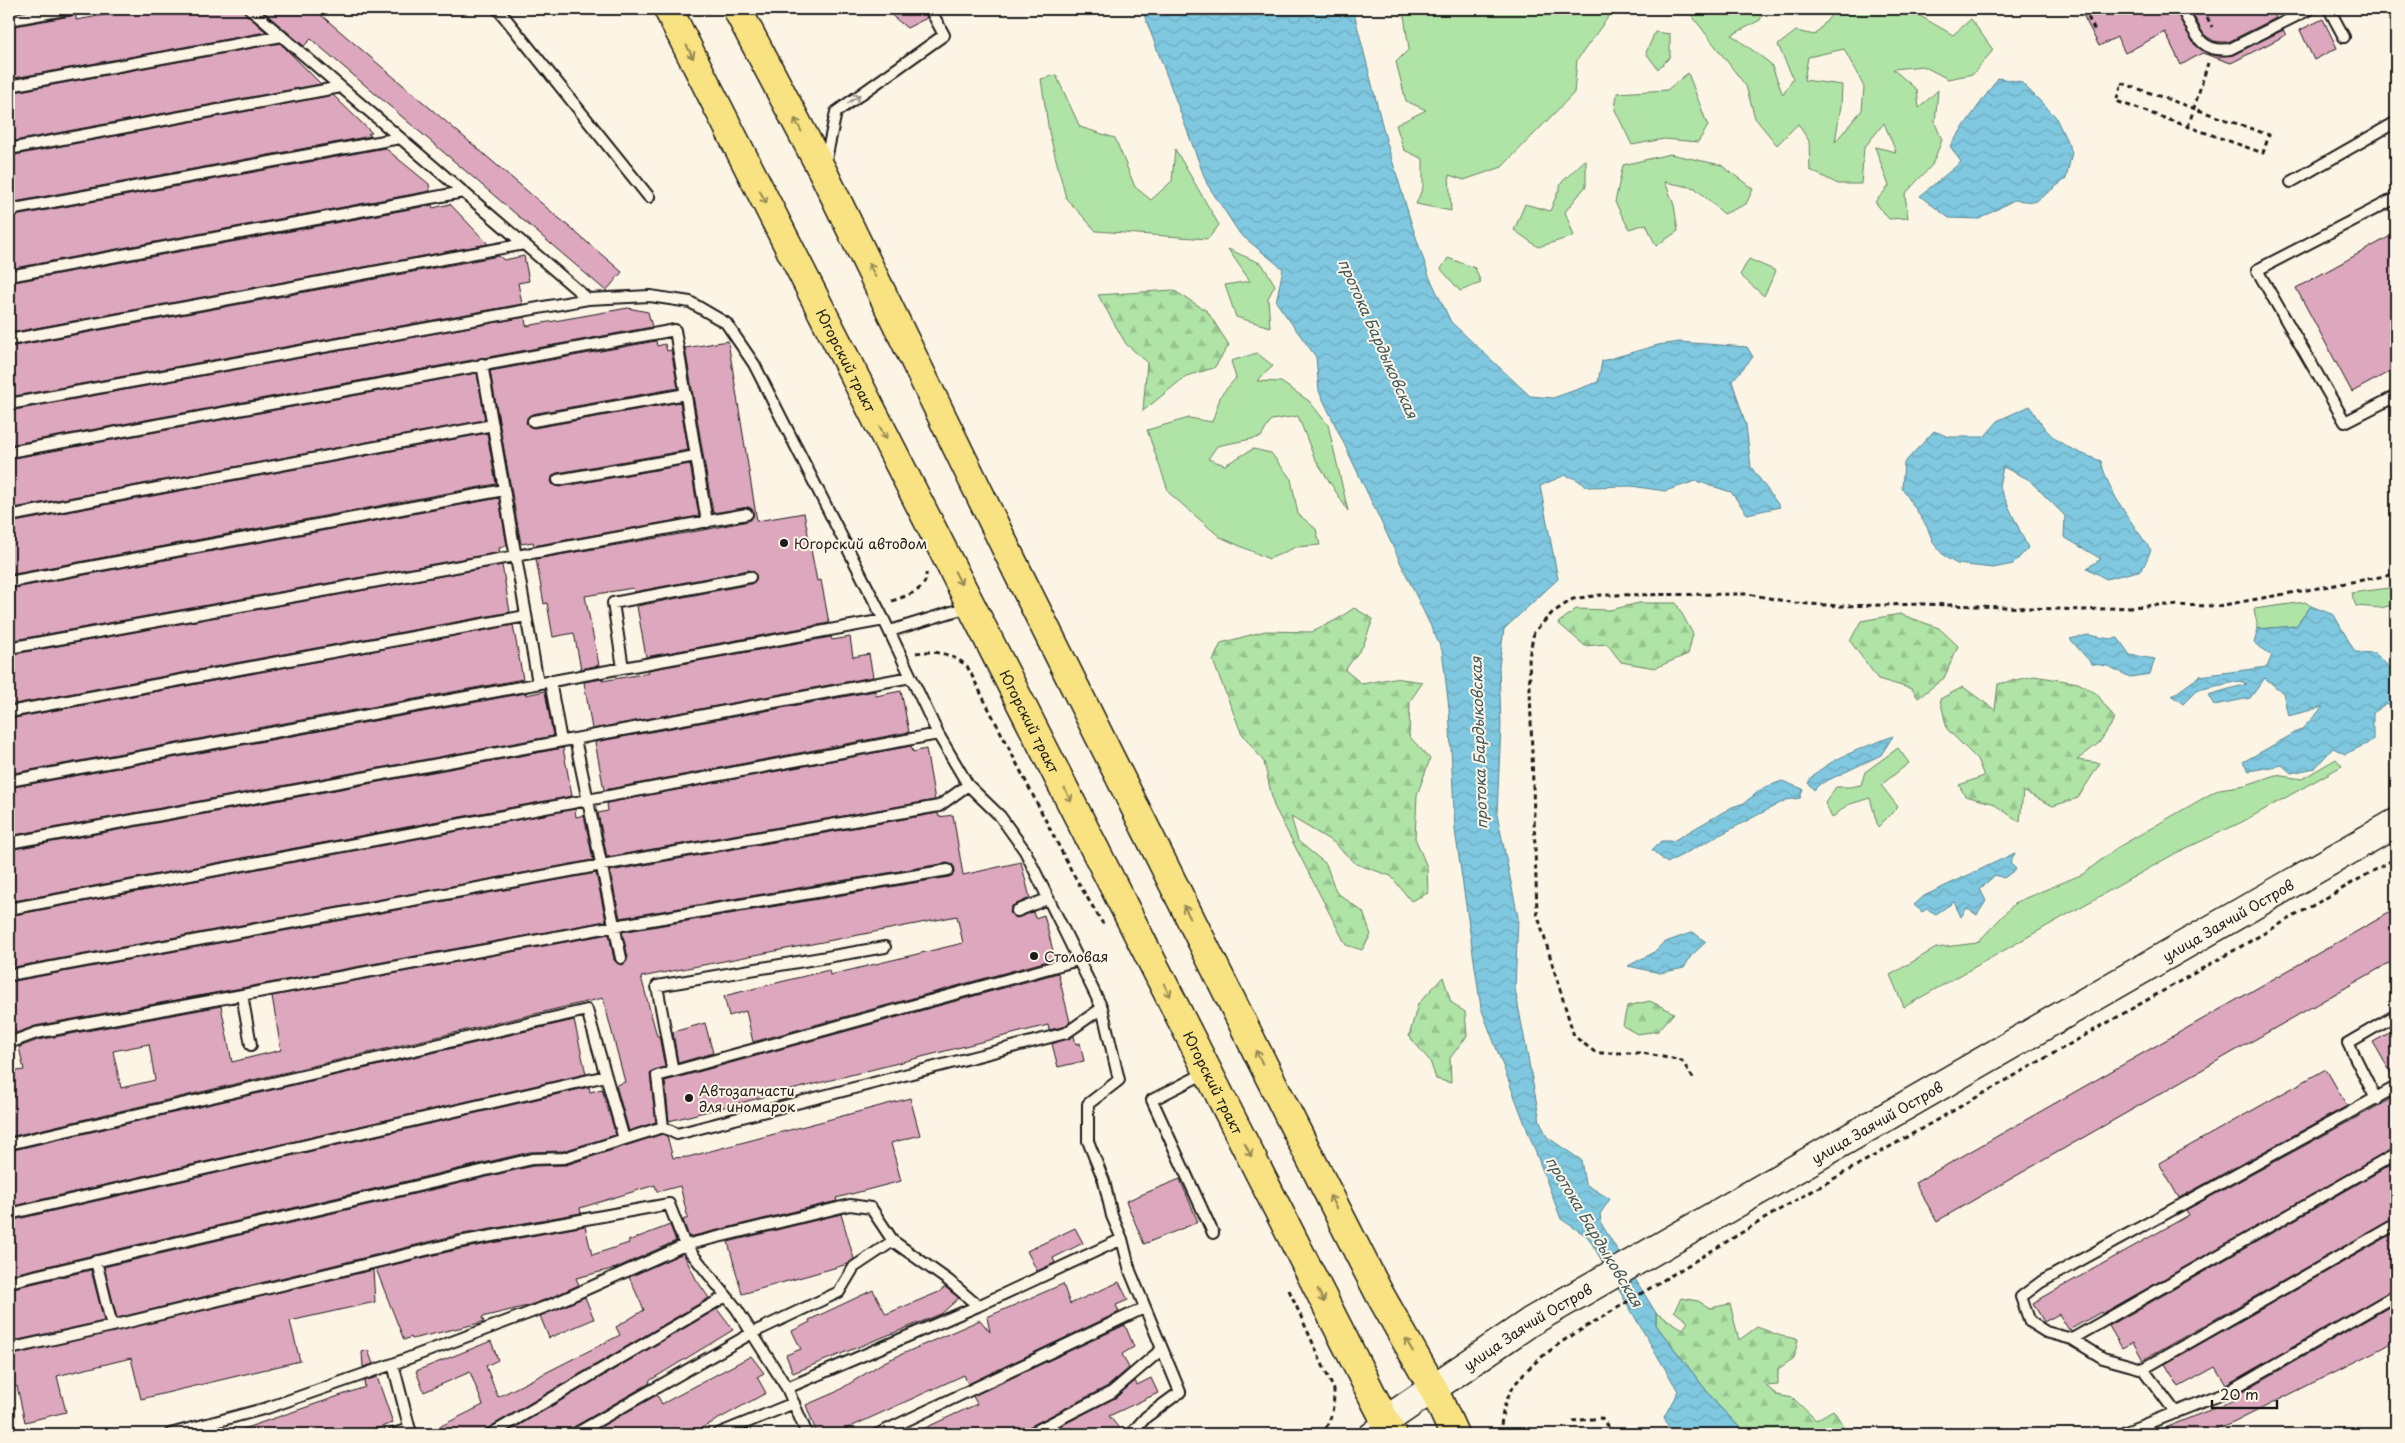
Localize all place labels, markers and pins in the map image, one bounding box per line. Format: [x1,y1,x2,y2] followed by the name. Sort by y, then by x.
[794,533,927,554] place label: Югорский автодом
[778,537,790,549] marker: Югорский автодом
[1044,946,1108,967] place label: Столовая
[1028,950,1040,962] marker: Столовая
[699,1080,796,1117] place label: Автозапчасти для иномарок
[683,1092,695,1104] marker: Автозапчасти для иномарок

